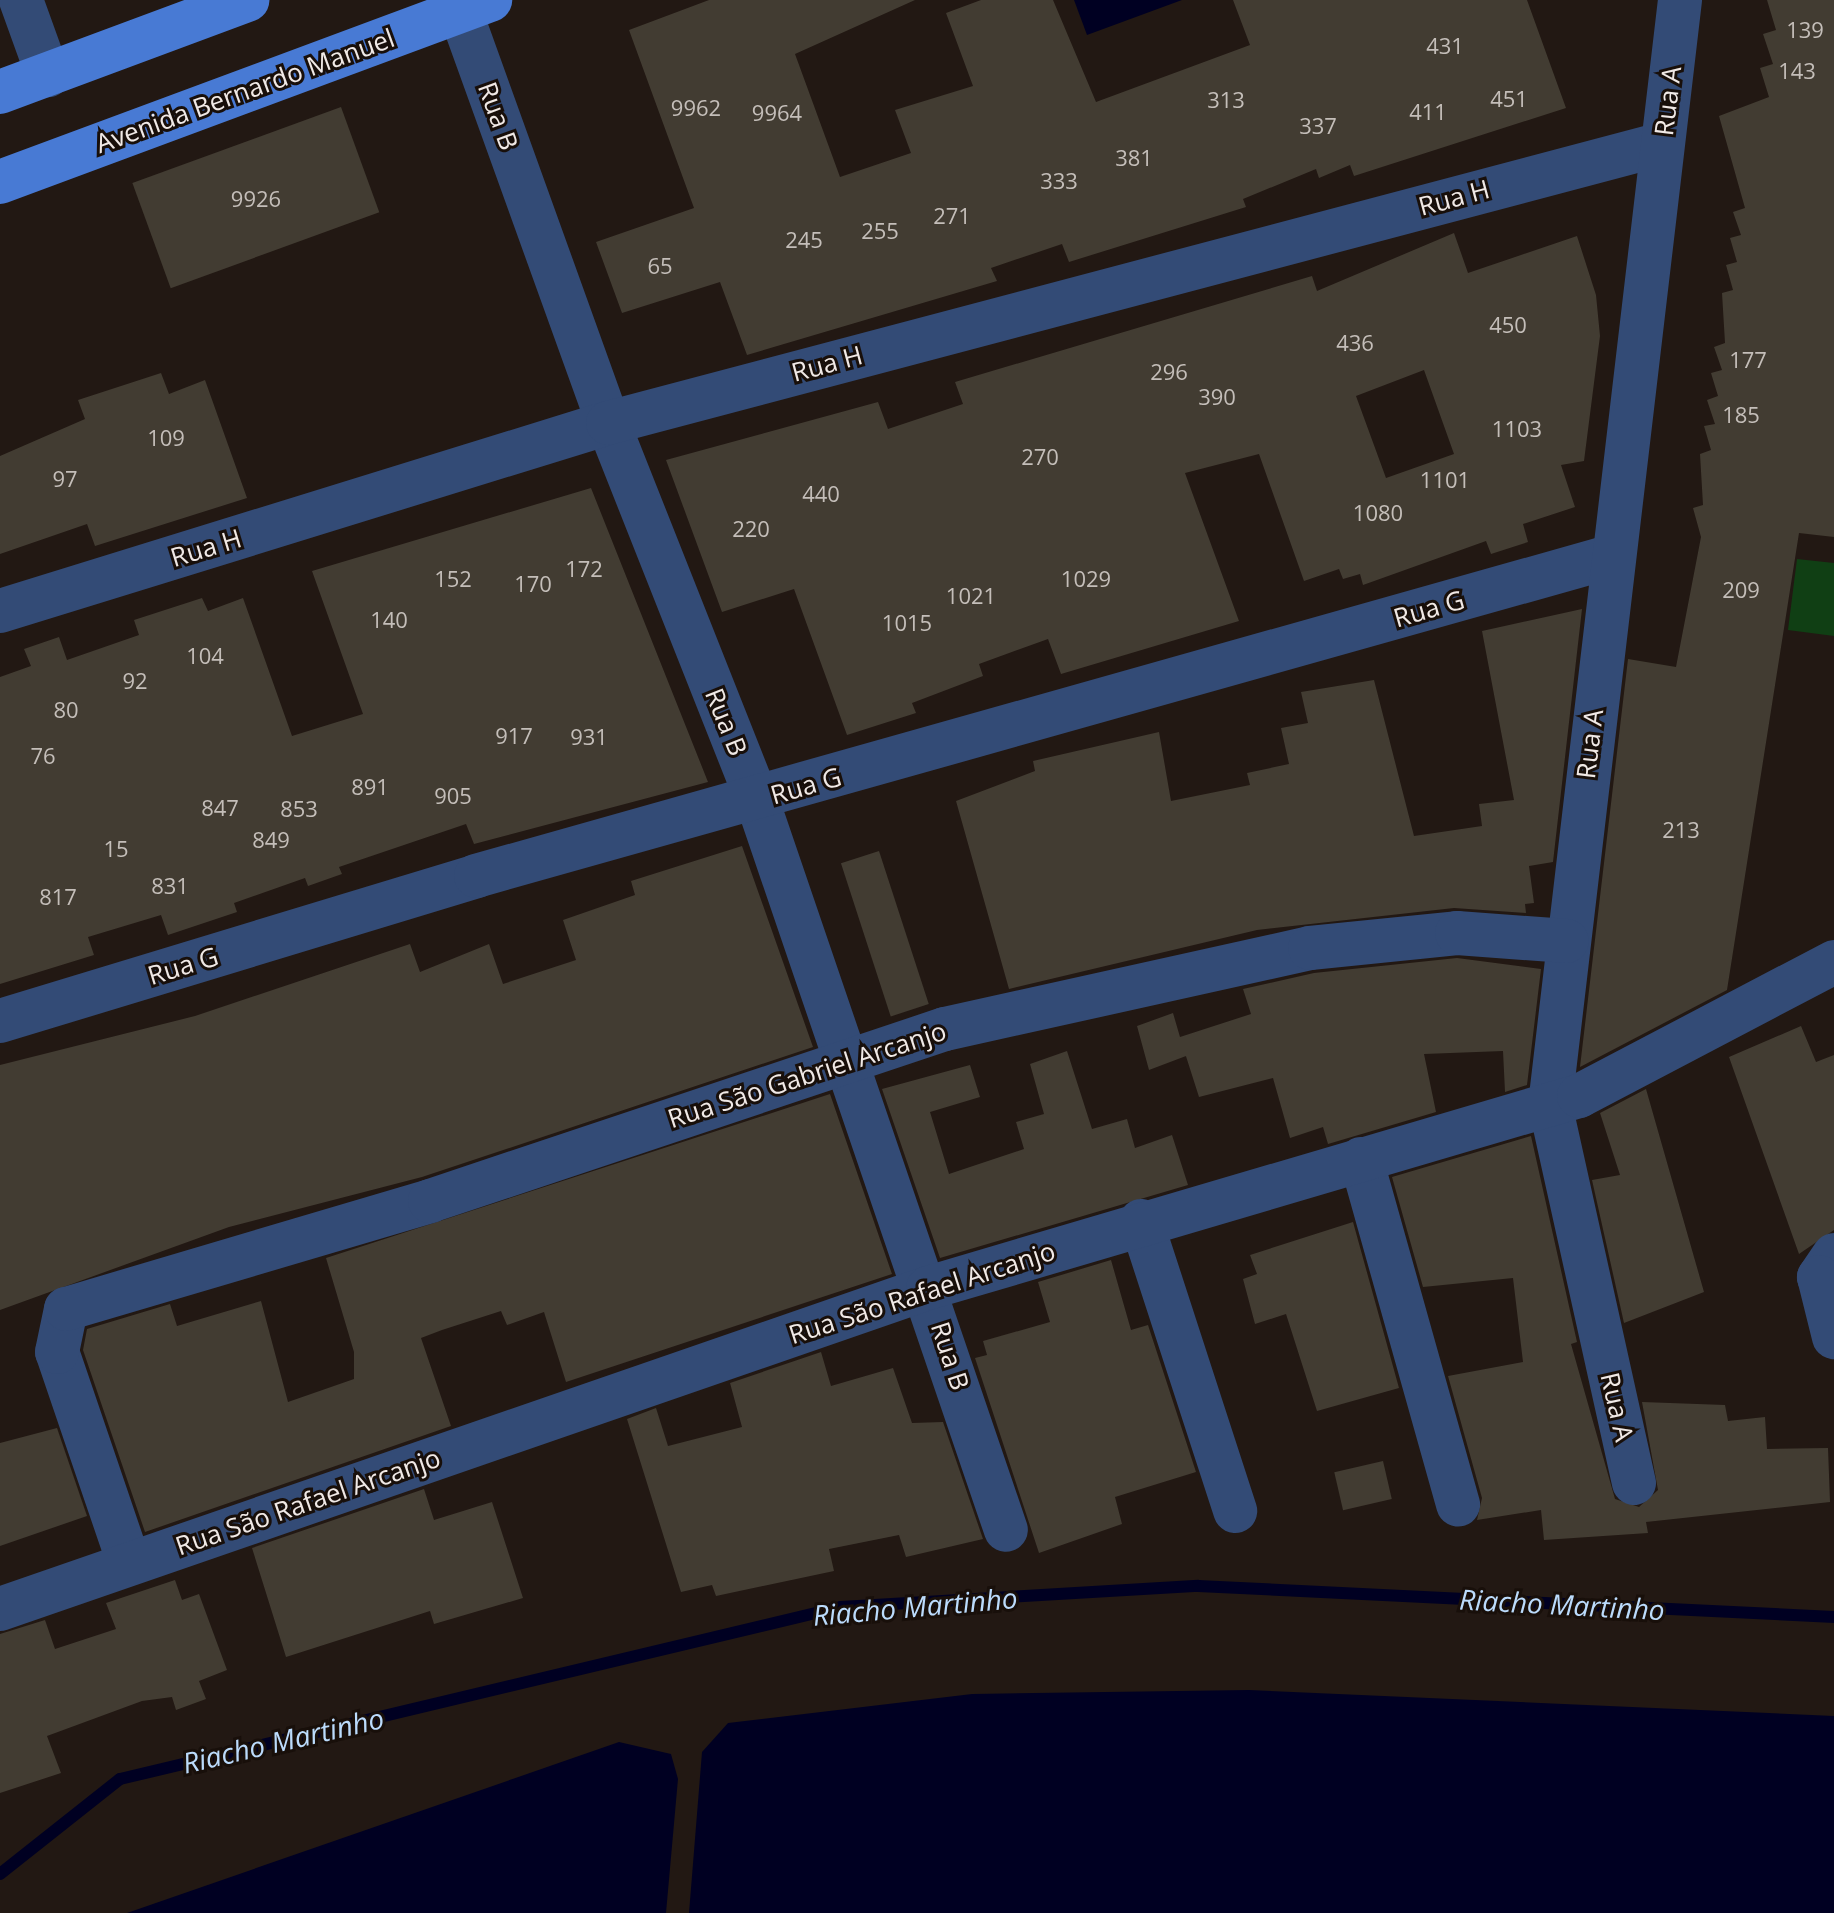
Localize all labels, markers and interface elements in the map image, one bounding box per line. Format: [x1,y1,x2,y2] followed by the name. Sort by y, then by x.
[1786,17,1824,43] house number: 139
[91,22,399,160] street label: Avenida Bernardo Manuel
[1426,33,1464,59] house number: 431
[1778,58,1816,84] house number: 143
[1648,65,1688,137] street label: Rua A
[471,78,525,154] street label: Rua B
[1490,86,1528,112] house number: 451
[1207,87,1245,113] house number: 313
[671,95,721,121] house number: 9962
[1409,99,1447,125] house number: 411
[752,100,802,126] house number: 9964
[1299,113,1337,139] house number: 337
[1115,145,1153,171] house number: 381
[1040,168,1078,194] house number: 333
[1415,174,1493,222] street label: Rua H
[231,186,281,212] house number: 9926
[933,203,971,229] house number: 271
[861,218,899,244] house number: 255
[785,227,823,253] house number: 245
[647,253,673,279] house number: 65
[1489,312,1527,338] house number: 450
[1336,330,1374,356] house number: 436
[788,340,866,388] street label: Rua H
[1729,347,1767,373] house number: 177
[1150,359,1188,385] house number: 296
[1198,384,1236,410] house number: 390
[1722,402,1760,428] house number: 185
[1492,416,1542,442] house number: 1103
[147,425,185,451] house number: 109
[1021,444,1059,470] house number: 270
[52,466,78,492] house number: 97
[1420,467,1470,493] house number: 1101
[802,481,840,507] house number: 440
[1353,500,1403,526] house number: 1080
[732,516,770,542] house number: 220
[167,523,245,573] street label: Rua H
[565,556,603,582] house number: 172
[434,566,472,592] house number: 152
[1061,566,1111,592] house number: 1029
[514,571,552,597] house number: 170
[1722,577,1760,603] house number: 209
[946,583,996,609] house number: 1021
[1390,584,1468,634] street label: Rua G
[370,607,408,633] house number: 140
[882,610,932,636] house number: 1015
[186,643,224,669] house number: 104
[122,668,148,694] house number: 92
[698,684,754,760] street label: Rua B
[53,697,79,723] house number: 80
[1570,708,1610,780] street label: Rua A
[495,723,533,749] house number: 917
[570,724,608,750] house number: 931
[30,743,56,769] house number: 76
[767,761,845,811] street label: Rua G
[351,774,389,800] house number: 891
[434,783,472,809] house number: 905
[201,795,239,821] house number: 847
[280,796,318,822] house number: 853
[1662,817,1700,843] house number: 213
[252,827,290,853] house number: 849
[103,836,129,862] house number: 15
[151,873,189,899] house number: 831
[39,884,77,910] house number: 817
[144,941,222,991] street label: Rua G
[664,1015,950,1135] street label: Rua São Gabriel Arcanjo
[785,1235,1059,1351] street label: Rua São Rafael Arcanjo
[924,1318,976,1394] street label: Rua B
[1594,1370,1640,1444] street label: Rua A
[171,1442,445,1562] street label: Rua São Rafael Arcanjo
[811,1580,1019,1632] water label: Riacho Martinho
[1459,1582,1665,1626] water label: Riacho Martinho
[179,1701,387,1779] water label: Riacho Martinho

